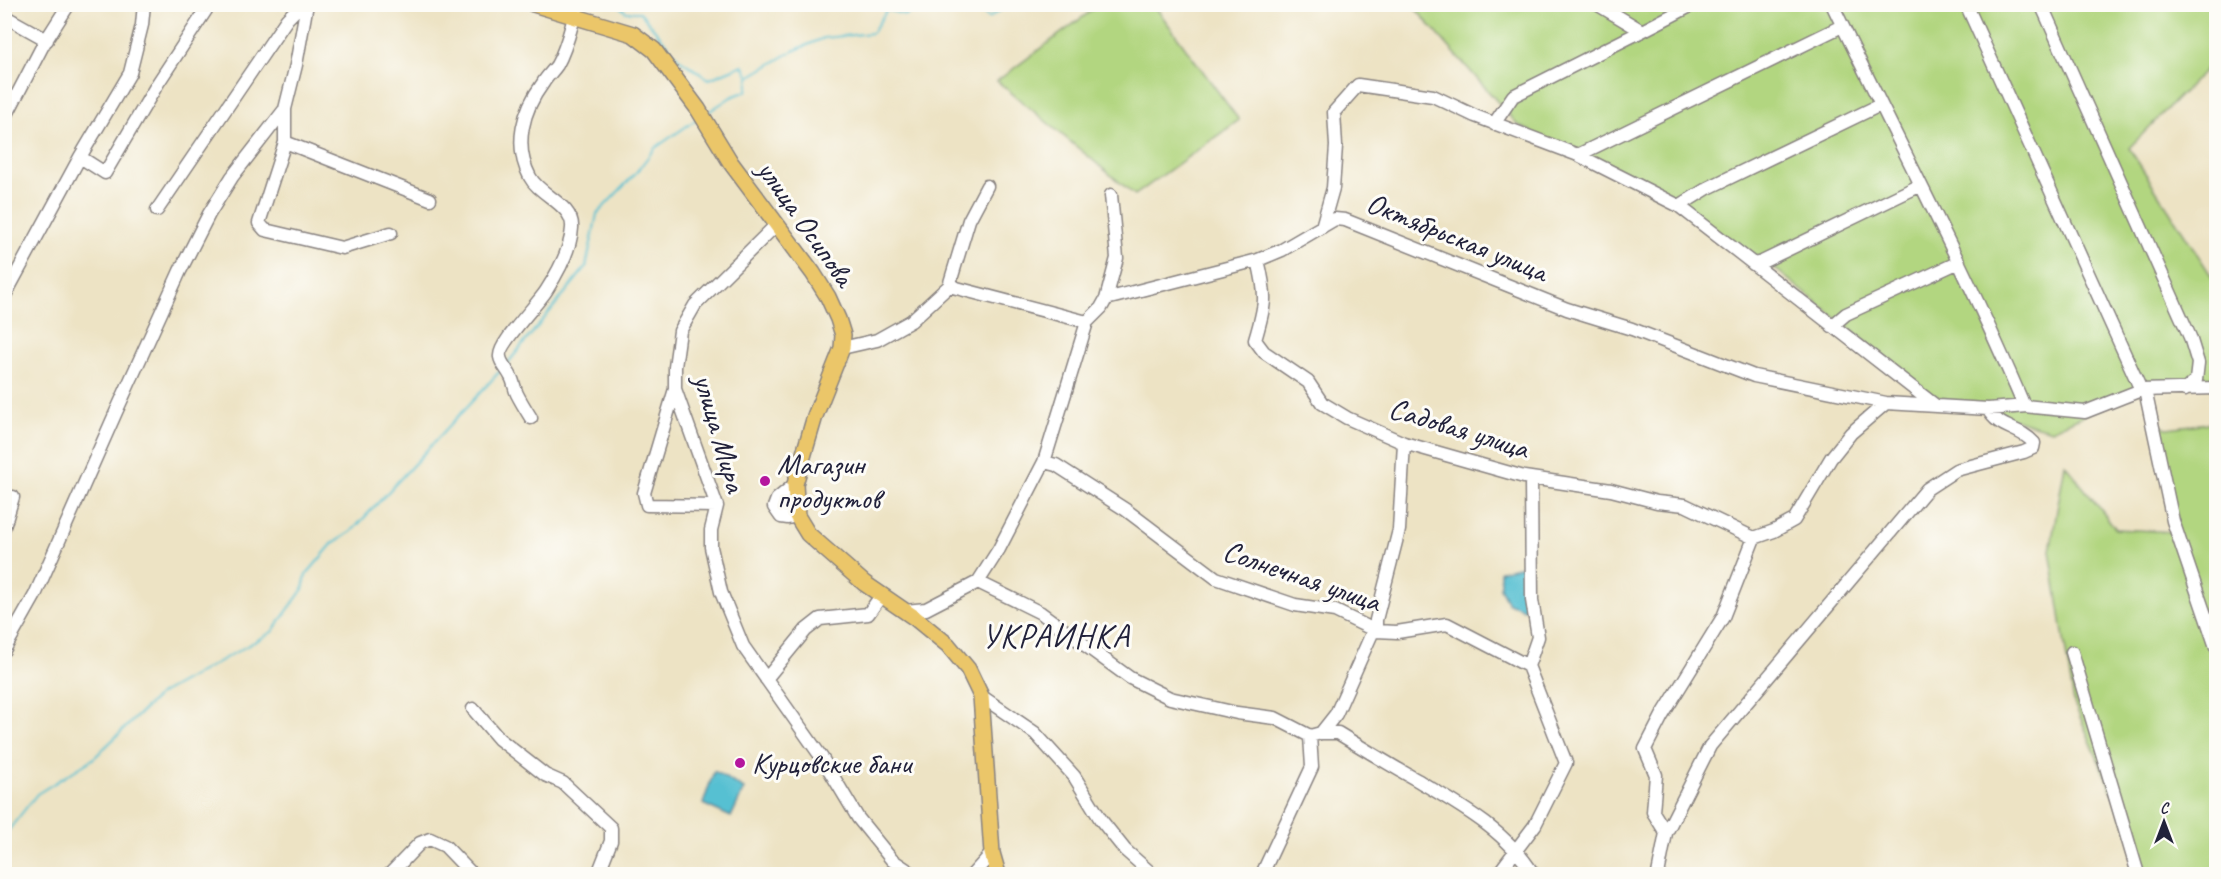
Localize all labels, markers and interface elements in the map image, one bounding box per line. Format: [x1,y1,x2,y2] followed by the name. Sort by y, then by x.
[748,151,865,296] street label: улица Осипова
[1361,183,1555,292] street label: Октябрьская улица
[685,368,755,498] street label: улица Мира
[1385,389,1535,468] street label: Садовая улица
[777,445,886,517] place label: Магазин продуктов
[758,474,772,488] marker: Магазин продуктов
[1218,531,1387,621] street label: Солнечная улица
[982,615,1130,657] district label: УКРАИНКА
[752,744,913,782] place label: Курцовские бани
[733,756,747,770] marker: Курцовские бани
[2134,792,2194,852] north arrow
[2160,798,2170,818] text: С

